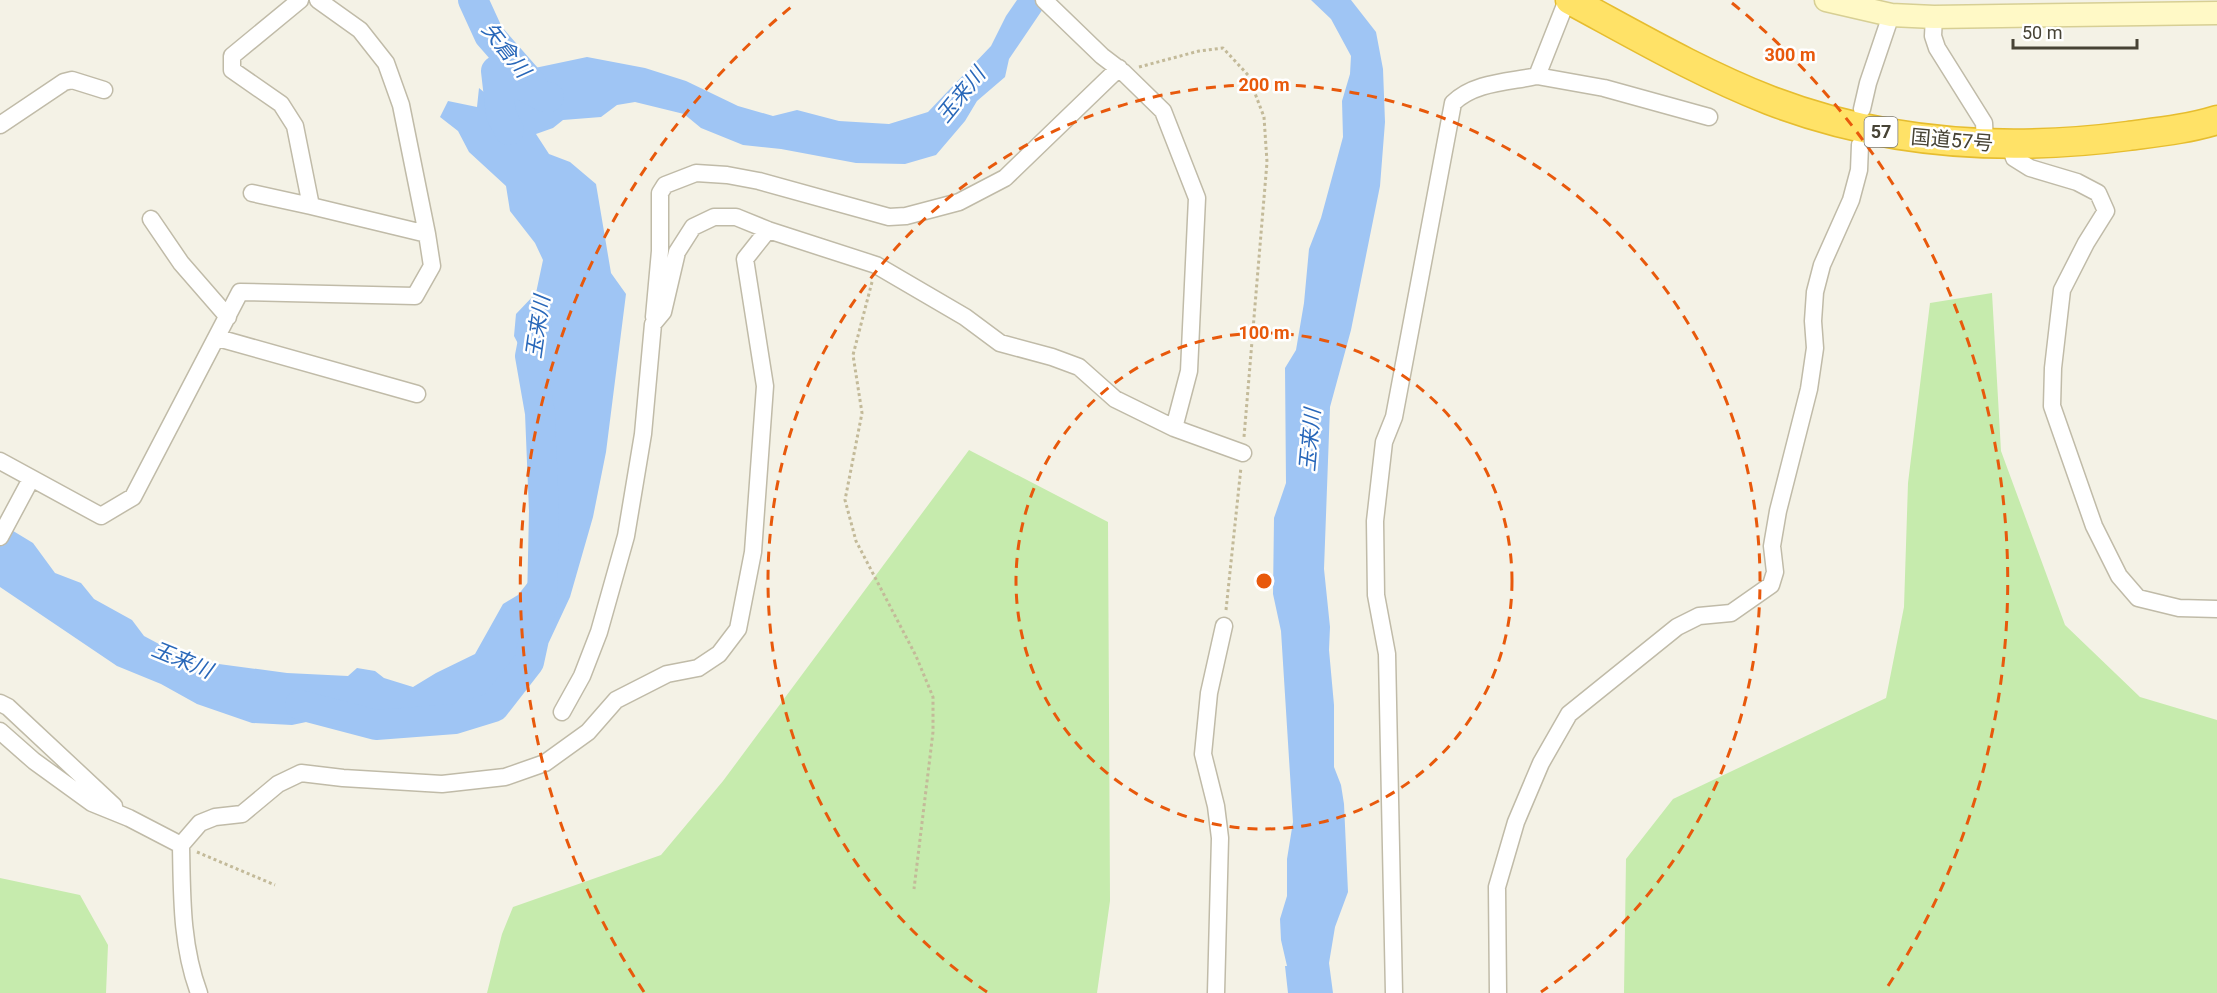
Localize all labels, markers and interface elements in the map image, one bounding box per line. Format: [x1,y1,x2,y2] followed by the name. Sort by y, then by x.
[2013,12,2138,50] scale bar
[477,18,536,84] water label: 矢倉川
[2022,22,2062,43] text: 50 m
[1764,44,1816,65] text: 300 m
[932,61,991,127] water label: 玉来川
[1238,74,1290,95] text: 200 m
[1864,117,1898,147] road number: 57
[1910,124,1994,156] street label: 国道57号
[522,292,555,360] water label: 玉来川
[1238,322,1290,343] text: 100 m
[1295,406,1325,472] water label: 玉来川
[1254,571,1274,591] centre of rings
[148,637,218,684] water label: 玉来川

